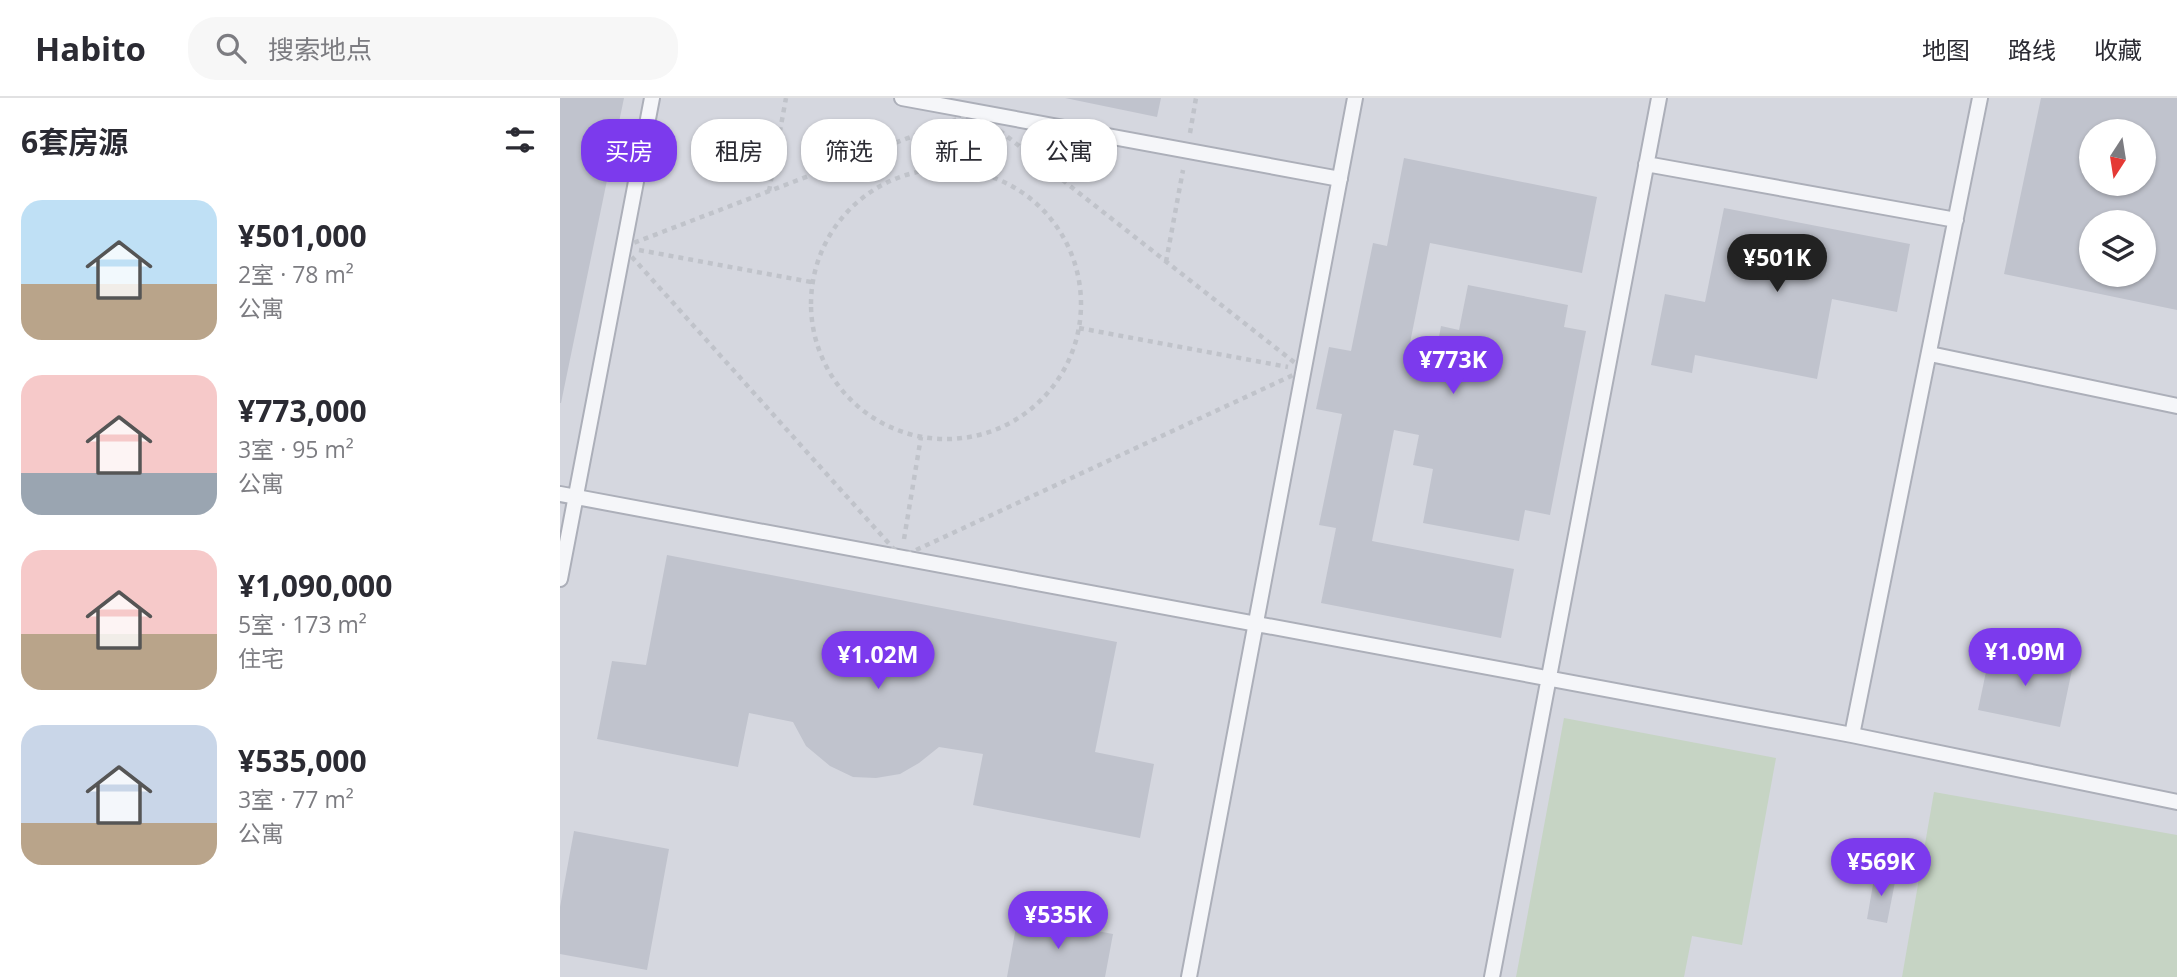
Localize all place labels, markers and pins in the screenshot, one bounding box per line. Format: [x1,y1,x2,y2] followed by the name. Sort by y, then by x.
[1728,234,1826,294] pin: ¥501K
[1404,336,1502,396] pin: ¥773K
[1968,628,2082,688] pin: ¥1.09M
[821,632,935,691] pin: ¥1.02M
[1832,838,1930,898] pin: ¥569K
[1009,892,1107,951] pin: ¥535K

